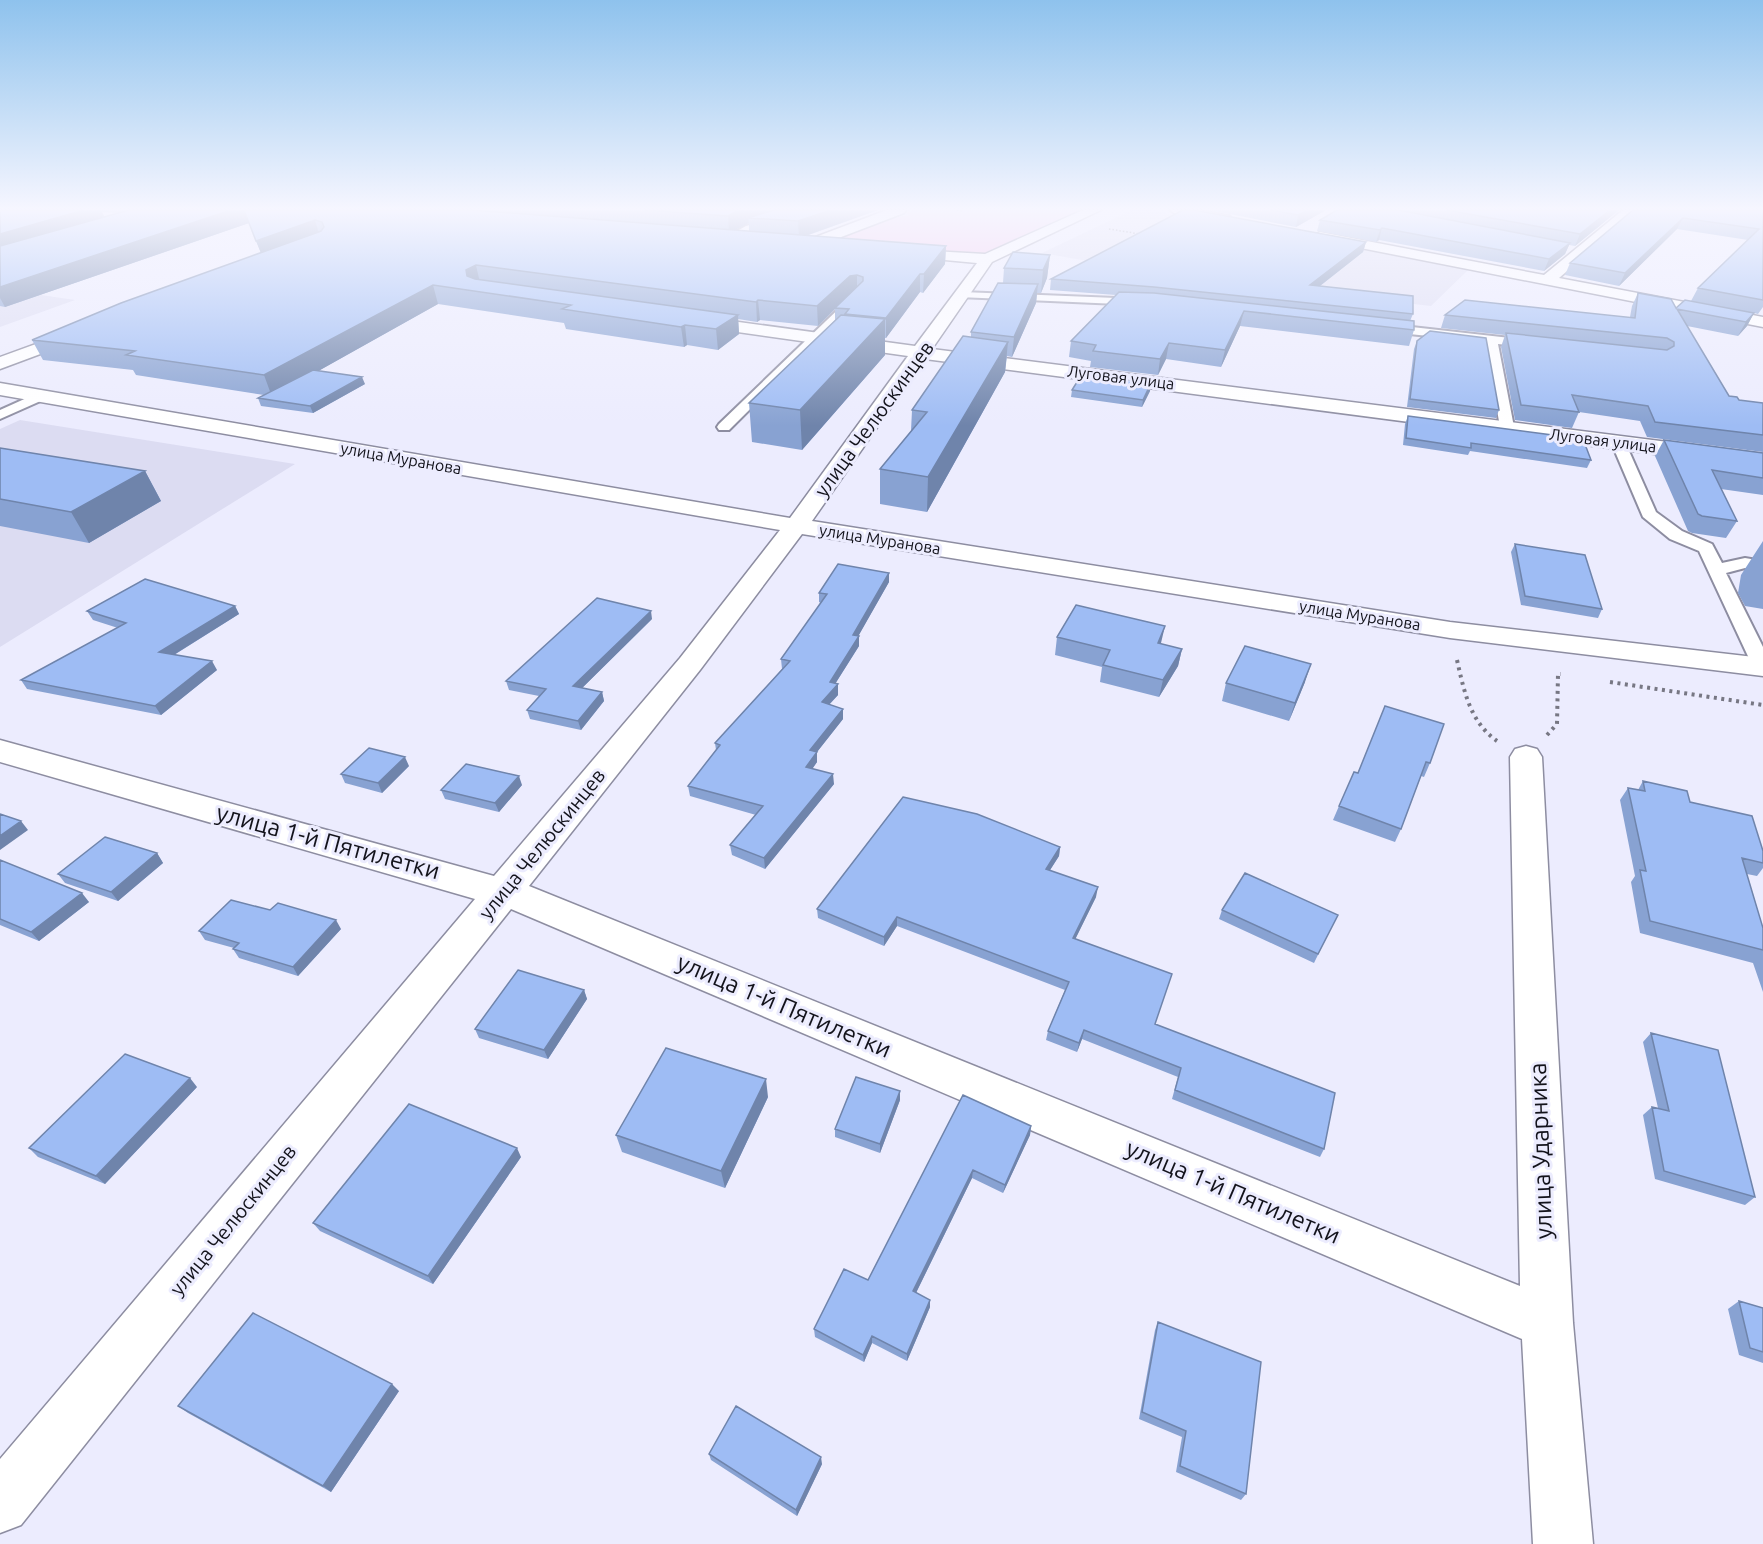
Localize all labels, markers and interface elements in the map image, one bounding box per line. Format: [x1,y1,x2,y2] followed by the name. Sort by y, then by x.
[809,336,938,501] street label: улица Челюскинцев
[1066,362,1176,392] street label: Луговая улица
[1548,425,1658,455] street label: Луговая улица
[339,439,463,477] street label: улица Муранова
[818,521,942,557] street label: улица Муранова
[1298,597,1422,633] street label: улица Муранова
[474,764,609,924] street label: улица Челюскинцев
[213,799,443,884] street label: улица 1-й Пятилетки
[673,948,895,1063] street label: улица 1-й Пятилетки
[1524,1062,1557,1240] street label: улица Ударника
[1122,1134,1344,1249] street label: улица 1-й Пятилетки
[165,1140,300,1300] street label: улица Челюскинцев

